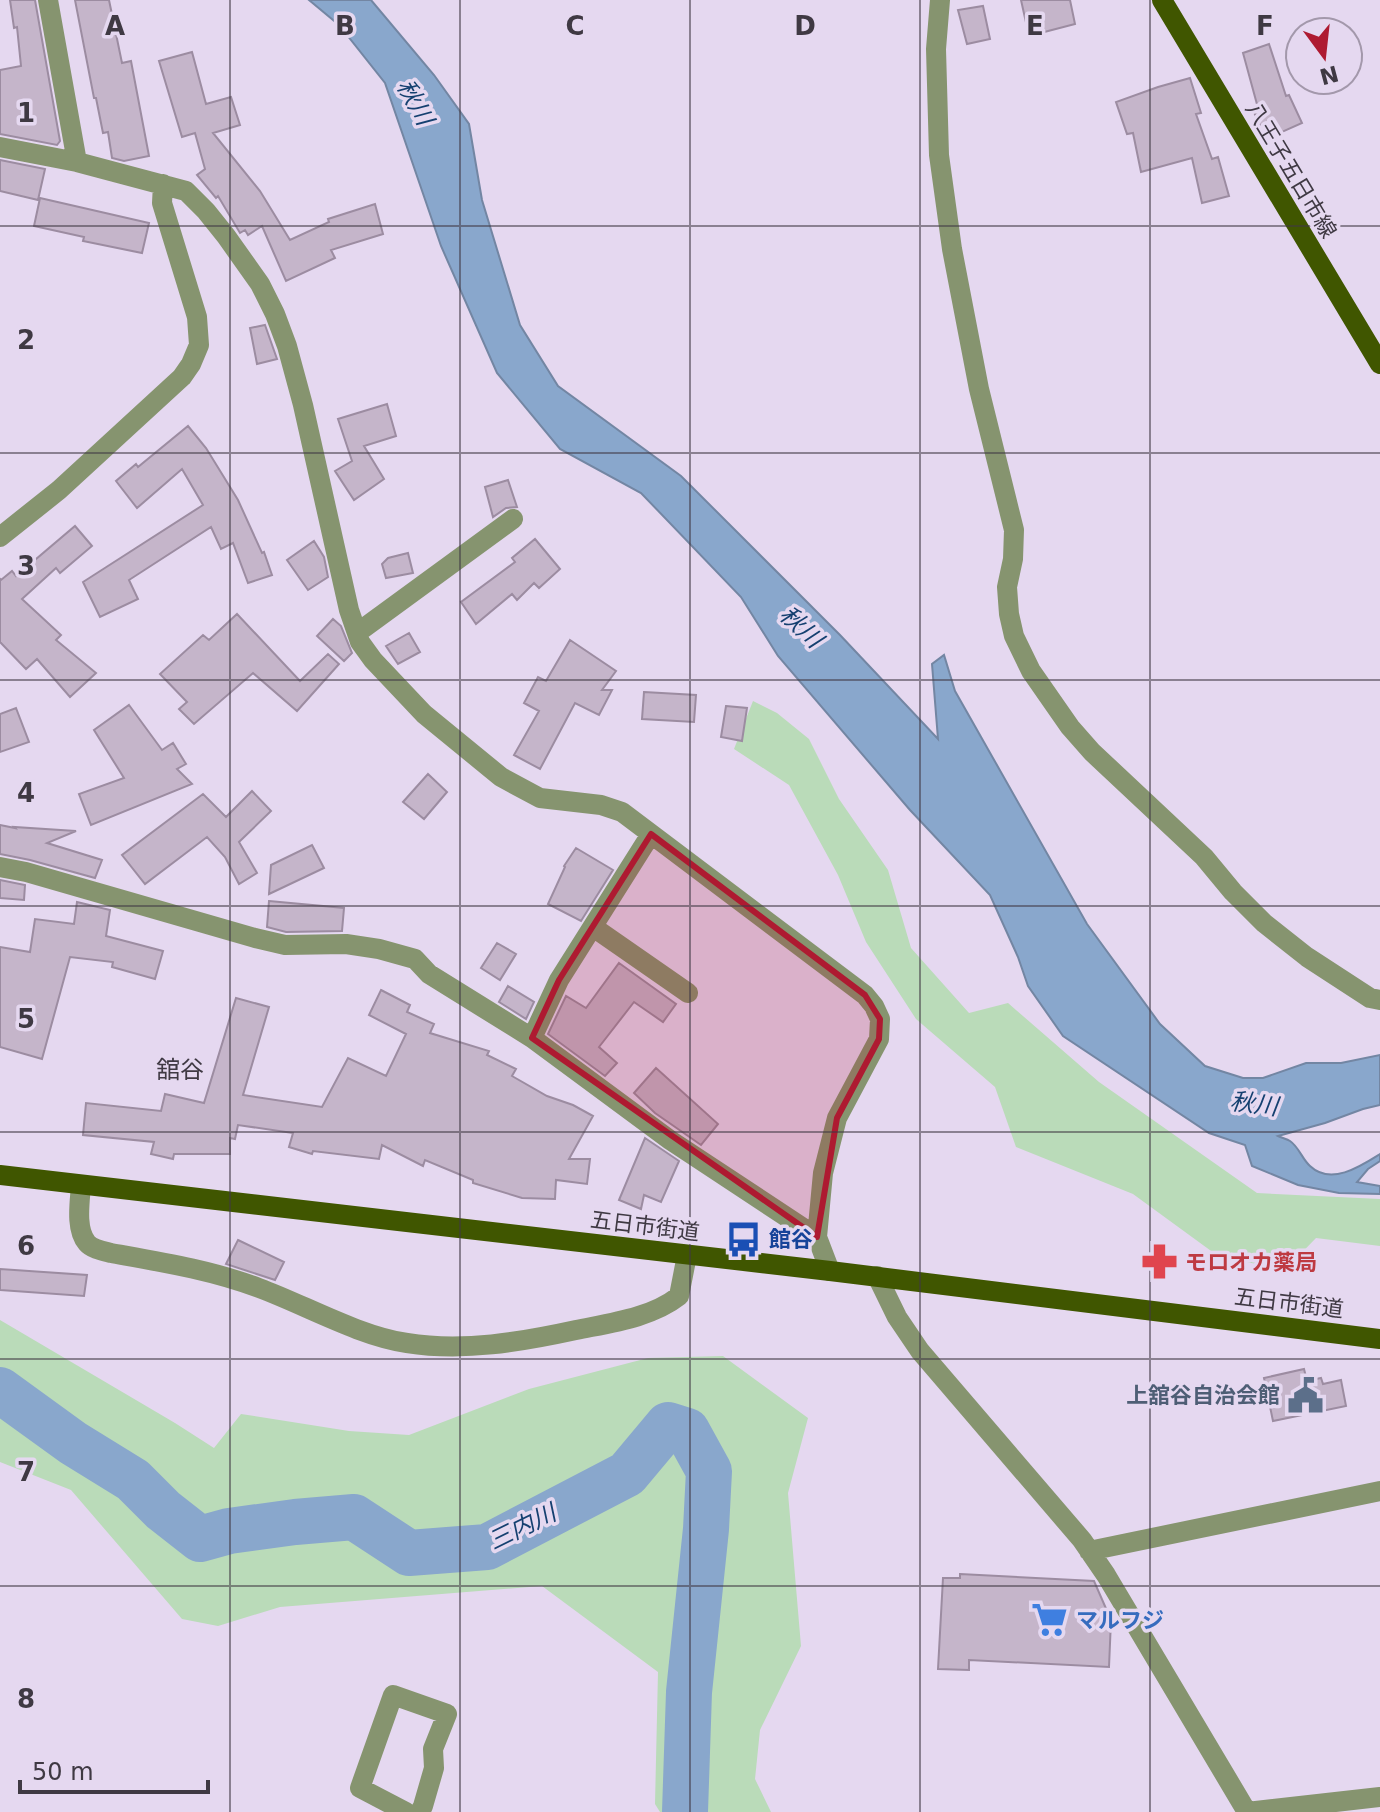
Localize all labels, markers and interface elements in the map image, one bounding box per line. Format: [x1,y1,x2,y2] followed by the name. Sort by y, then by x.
[105,11,125,41] text: A
[335,11,355,41] text: B
[565,11,585,41] text: C
[794,11,816,41] text: D
[1026,11,1044,41] text: E
[1256,11,1274,41] text: F
[1284,16,1364,96] north arrow
[1317,60,1341,89] text: N
[391,74,440,132] water label: 秋川
[17,98,35,128] text: 1
[1241,98,1341,242] street label: 八王子五日市線
[17,325,35,355] text: 2
[17,551,35,581] text: 3
[774,600,830,656] water label: 秋川
[17,778,35,808] text: 4
[17,1004,35,1034] text: 5
[156,1056,204,1084] district label: 舘谷
[1228,1087,1283,1121] water label: 秋川
[589,1207,701,1245] street label: 五日市街道
[724,1220,762,1258] bus stop icon: 館谷
[769,1227,813,1252] place label: 館谷
[17,1231,35,1261] text: 6
[1140,1243,1178,1281] pharmacy icon: モロオカ薬局
[1185,1250,1317,1275] place label: モロオカ薬局
[1233,1284,1345,1322] street label: 五日市街道
[1287,1376,1325,1414] public building icon: 上舘谷自治会館
[1126,1383,1280,1408] place label: 上舘谷自治会館
[17,1457,35,1487] text: 7
[484,1497,563,1555] water label: 三内川
[1031,1601,1069,1639] supermarket icon: マルフジ
[1076,1608,1164,1633] place label: マルフジ
[17,1684,35,1714] text: 8
[20,1744,208,1794] scale bar
[32,1758,94,1786] text: 50 m

